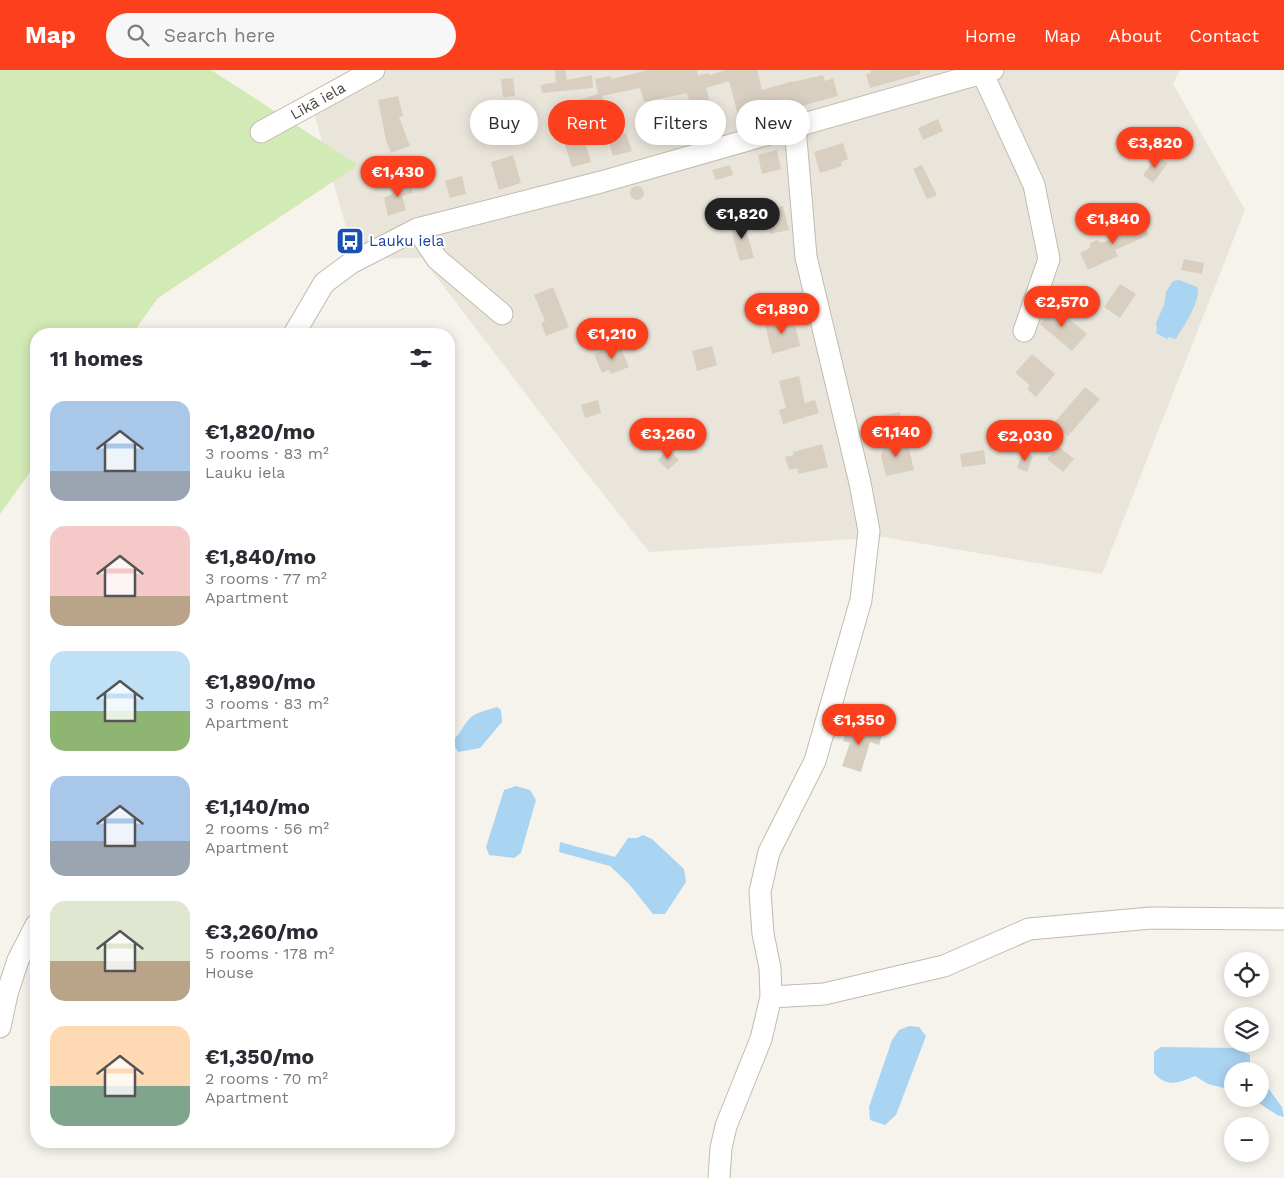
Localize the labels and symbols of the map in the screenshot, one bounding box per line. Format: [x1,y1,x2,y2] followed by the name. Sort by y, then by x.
[287,78,349,123] street label: Līkā iela
[1114,126,1196,169] pin: €3,820
[357,156,439,198] pin: €1,430
[701,198,783,240] pin: €1,820
[1072,202,1154,245] pin: €1,840
[335,226,365,256] bus stop icon: Lauku iela
[369,232,445,250] place label: Lauku iela
[1021,286,1103,328] pin: €2,570
[741,292,823,335] pin: €1,890
[571,318,653,360] pin: €1,210
[855,416,937,458] pin: €1,140
[627,418,709,460] pin: €3,260
[984,420,1066,462] pin: €2,030
[818,704,900,746] pin: €1,350

